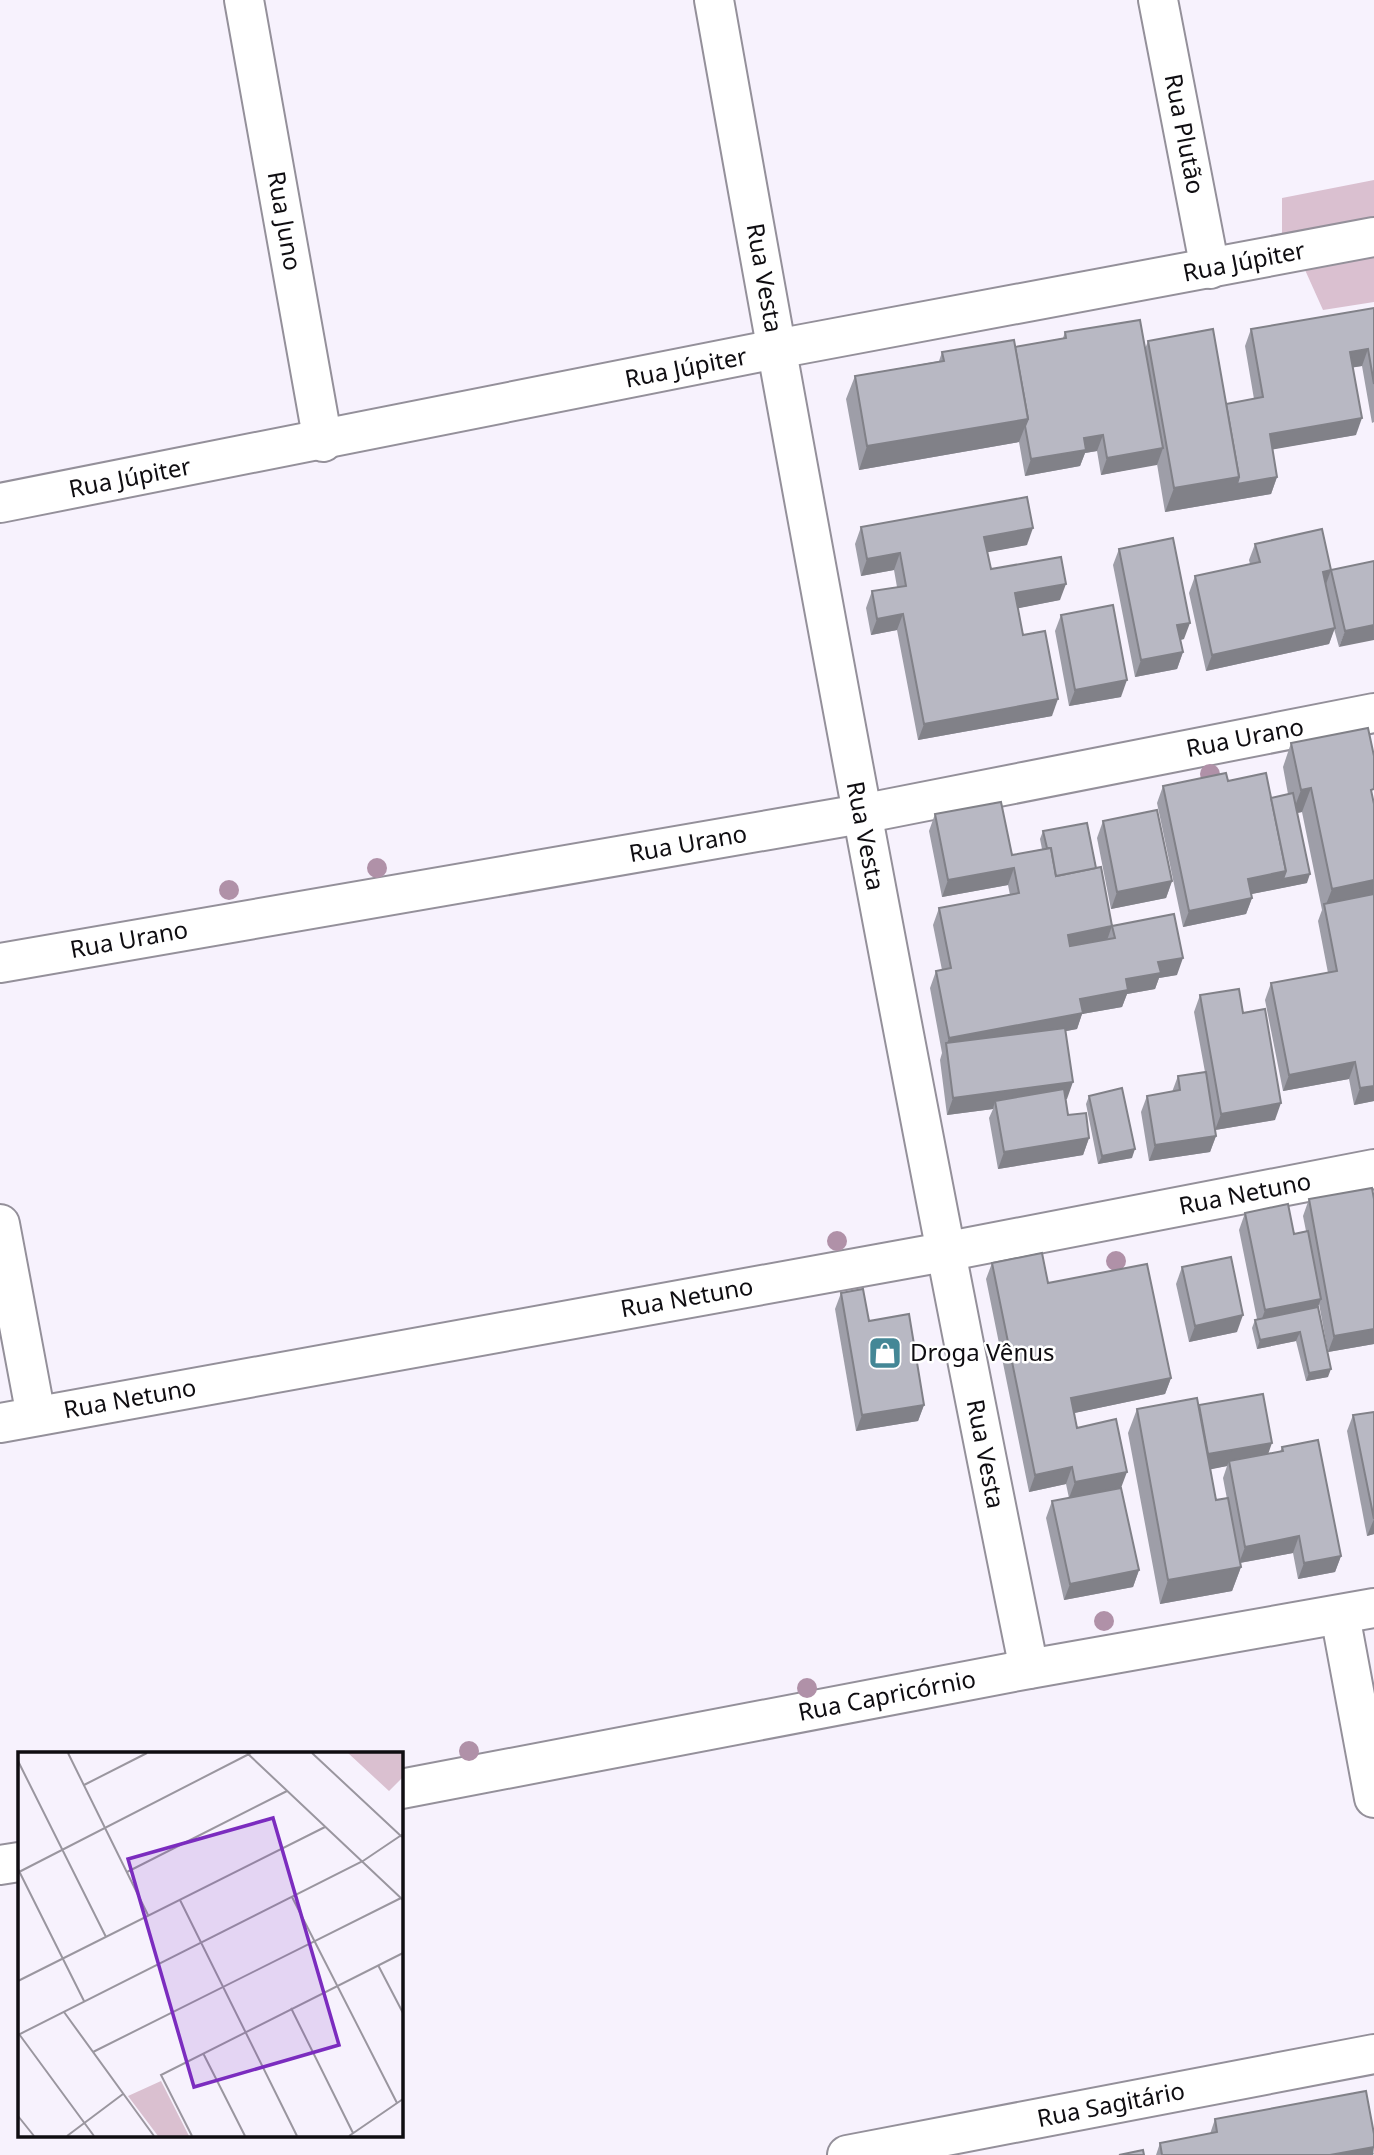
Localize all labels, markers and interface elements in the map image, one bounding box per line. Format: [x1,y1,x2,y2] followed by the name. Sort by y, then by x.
[1158,71,1213,197] street label: Rua Plutão
[261,169,310,273] street label: Rua Juno
[740,220,791,335] street label: Rua Vesta
[1180,232,1308,289] street label: Rua Júpiter
[622,338,750,395] street label: Rua Júpiter
[66,448,194,505] street label: Rua Júpiter
[1183,709,1306,764] street label: Rua Urano
[840,778,893,893] street label: Rua Vesta
[626,816,749,869] street label: Rua Urano
[67,912,190,965] street label: Rua Urano
[1176,1164,1314,1222] street label: Rua Netuno
[618,1269,756,1324] street label: Rua Netuno
[866,1334,904,1372] shop icon: Droga Vênus
[910,1335,1055,1368] place label: Droga Vênus
[61,1370,199,1425] street label: Rua Netuno
[960,1396,1013,1511] street label: Rua Vesta
[795,1661,978,1728] street label: Rua Capricórnio
[18,1752,402,2138] inset map
[1034,2073,1187,2134] street label: Rua Sagitário

